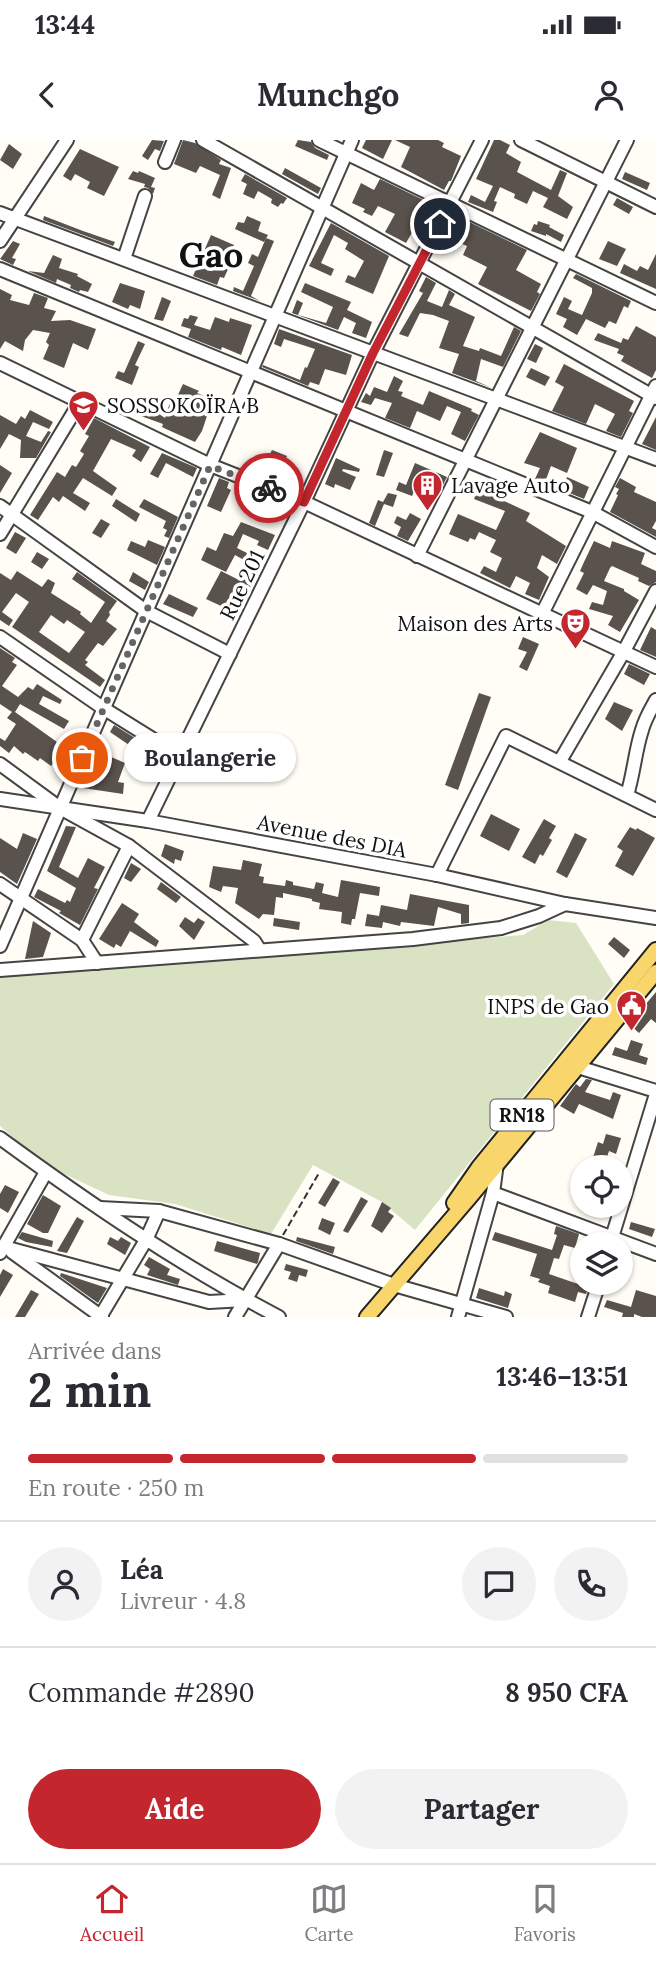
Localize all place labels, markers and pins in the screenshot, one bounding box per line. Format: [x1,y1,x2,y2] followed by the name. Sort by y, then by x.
[410,194,470,254] pin
[67,388,101,432] school or university icon: SOSSOKOÏRA B
[107,392,259,419] place label: SOSSOKOÏRA B
[411,468,445,512] building icon: Lavage Auto
[451,472,570,499] place label: Lavage Auto
[559,606,593,650] theatre icon: Maison des Arts
[397,610,553,637] place label: Maison des Arts
[52,728,112,788] pin
[124,734,296,782] callout: Boulangerie
[615,989,649,1033] public building icon: INPS de Gao
[487,993,609,1020] place label: INPS de Gao

